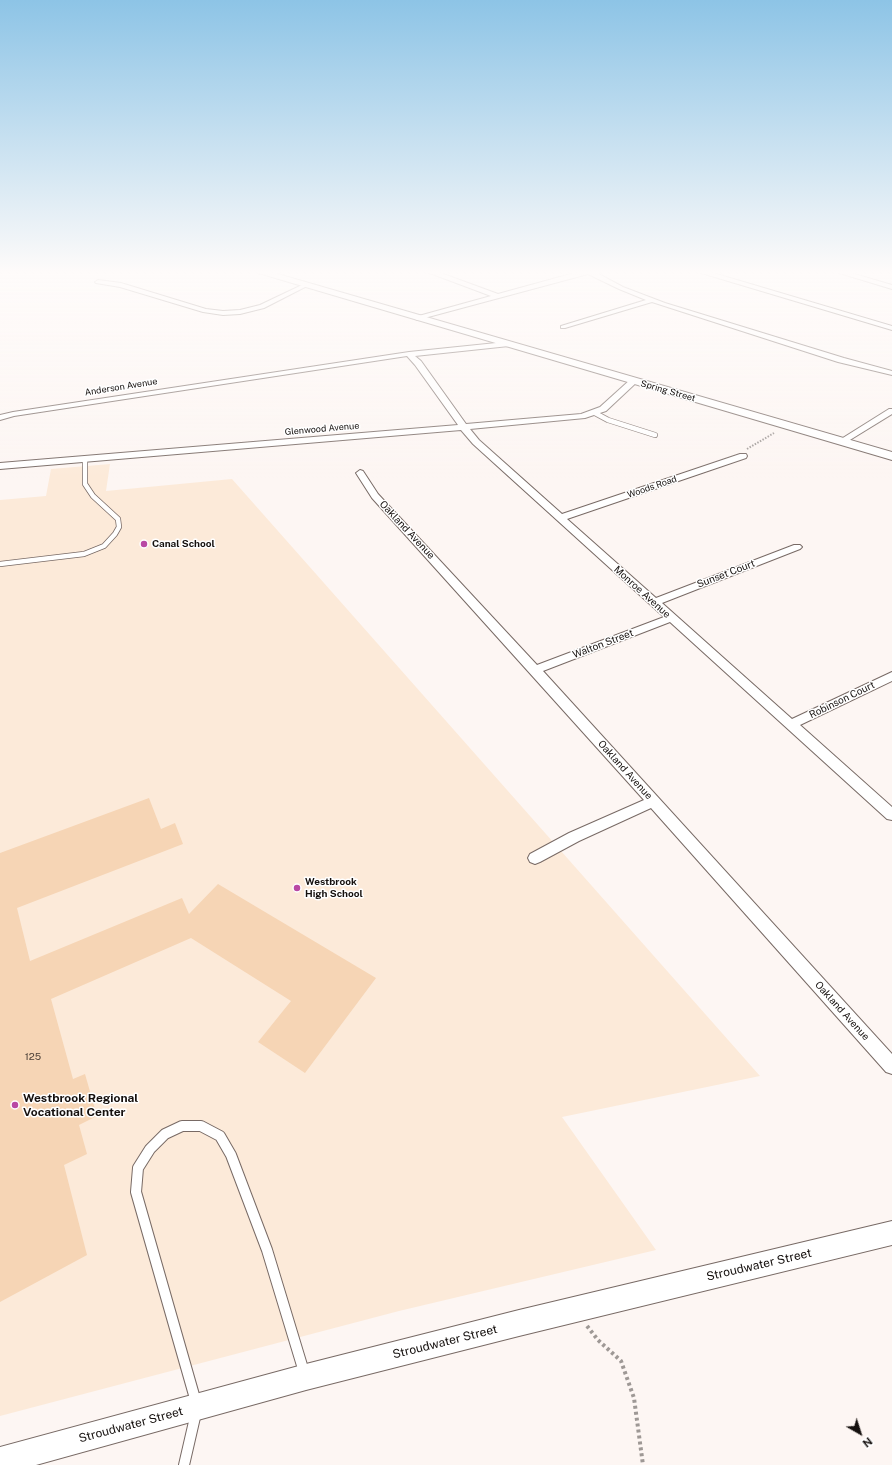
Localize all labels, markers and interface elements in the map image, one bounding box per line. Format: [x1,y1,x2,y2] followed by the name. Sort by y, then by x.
[84,376,158,398] street label: Anderson Avenue
[639,378,697,404] street label: Spring Street
[284,420,360,438] street label: Glenwood Avenue
[626,473,678,501] street label: Woods Road
[377,498,437,562] street label: Oakland Avenue
[152,538,215,550] place label: Canal School
[139,539,149,549] marker: Canal School
[695,557,757,591] street label: Sunset Court
[611,563,673,621] street label: Monroe Avenue
[571,627,635,661] street label: Walton Street
[807,679,877,721] street label: Robinson Court
[595,738,655,802] street label: Oakland Avenue
[305,876,363,900] place label: Westbrook High School
[292,883,302,893] marker: Westbrook High School
[812,979,872,1043] street label: Oakland Avenue
[25,1051,41,1063] house number: 125
[23,1091,138,1119] place label: Westbrook Regional Vocational Center
[10,1100,20,1110] marker: Westbrook Regional Vocational Center
[705,1246,813,1284] street label: Stroudwater Street
[391,1322,499,1362] street label: Stroudwater Street
[77,1404,185,1446] street label: Stroudwater Street
[840,1413,880,1453] north arrow
[860,1435,875,1450] text: N

